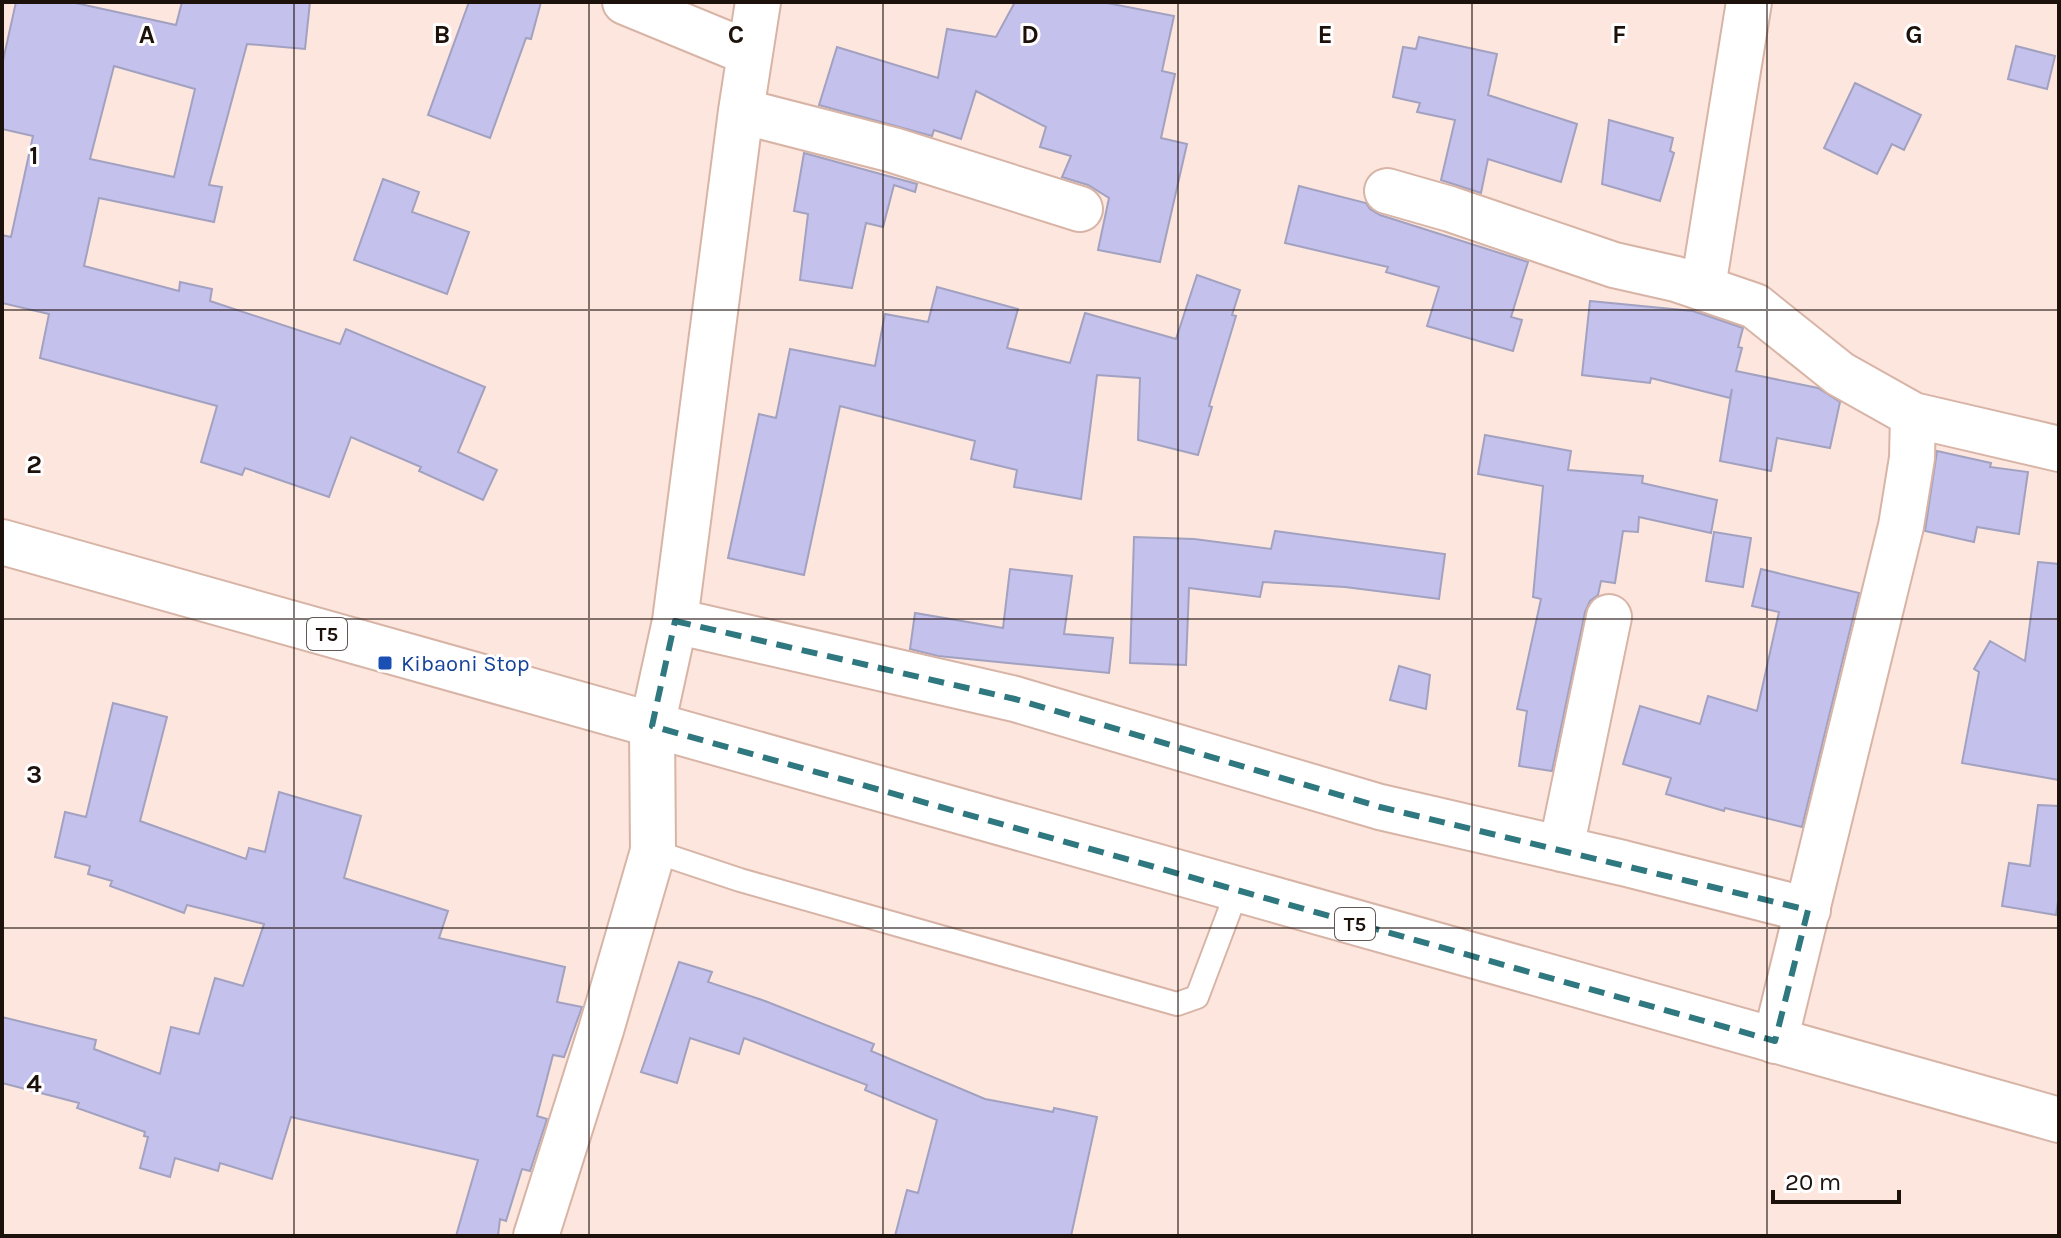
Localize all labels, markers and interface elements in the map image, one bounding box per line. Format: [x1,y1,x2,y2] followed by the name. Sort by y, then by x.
[139,19,155,50] text: A
[434,19,450,50] text: B
[728,19,744,50] text: C
[1021,19,1039,50] text: D
[1317,19,1333,50] text: E
[1612,19,1626,50] text: F
[1905,19,1923,50] text: G
[29,140,39,171] text: 1
[26,449,42,480] text: 2
[307,618,347,650] road number: T5
[401,651,530,677] place label: Kibaoni Stop
[376,654,394,672] marker: Kibaoni Stop
[26,759,42,790] text: 3
[1335,908,1375,940] road number: T5
[26,1068,42,1099] text: 4
[1773,1154,1899,1204] scale bar
[1785,1168,1841,1196] text: 20 m

